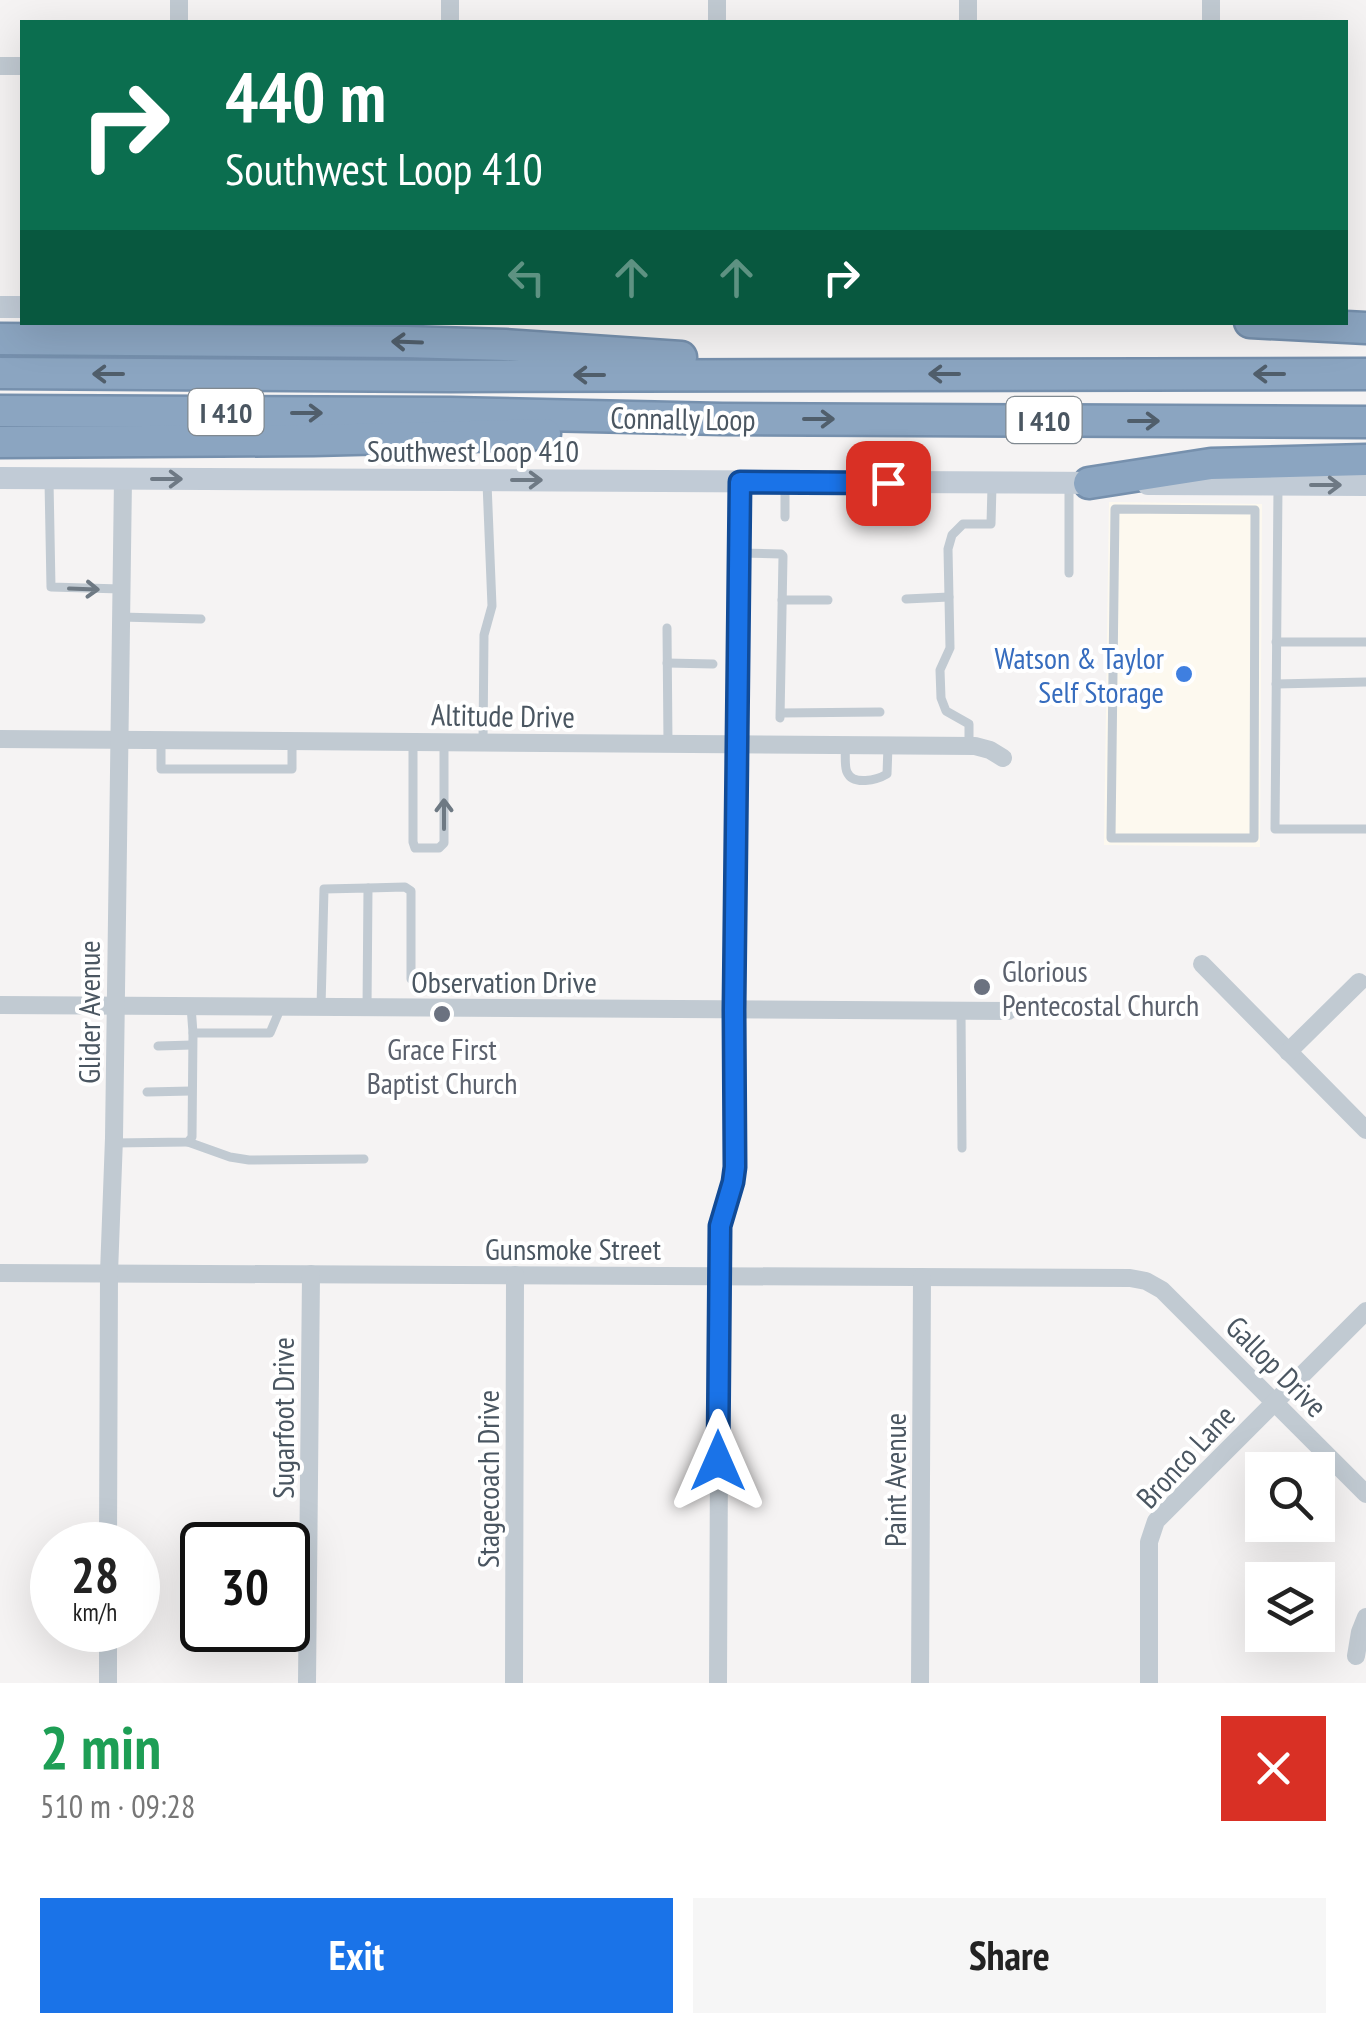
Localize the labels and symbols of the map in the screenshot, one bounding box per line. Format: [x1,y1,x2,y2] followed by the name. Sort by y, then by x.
[392,332,424,351] one-way arrow
[93,364,126,384] one-way arrow
[928,364,960,384] one-way arrow
[1253,364,1286,384] one-way arrow
[573,366,606,384] one-way arrow
[188,389,264,435] road number: I 410
[610,397,756,439] street label: Connally Loop
[1006,397,1082,443] road number: I 410
[291,403,323,422] one-way arrow
[802,410,835,428] one-way arrow
[1128,412,1160,430] one-way arrow
[367,431,579,470] street label: Southwest Loop 410
[846,441,931,526] pin
[150,470,183,488] one-way arrow
[511,471,543,490] one-way arrow
[1310,476,1342,494] one-way arrow
[68,579,100,598] one-way arrow
[994,638,1165,711] place label: Watson & Taylor Self Storage
[1173,663,1195,685] marker: Watson & Taylor Self Storage
[431,694,575,736] street label: Altitude Drive
[434,799,454,832] one-way arrow
[69,940,108,1084] street label: Glider Avenue
[1002,951,1199,1024] place label: Glorious Pentecostal Church
[411,962,597,1001] street label: Observation Drive
[971,976,993,998] marker: Glorious Pentecostal Church
[431,1003,453,1025] marker: Grace First Baptist Church
[367,1029,517,1102] place label: Grace First Baptist Church
[485,1229,662,1268] street label: Gunsmoke Street
[1218,1307,1336,1425] street label: Gallop Drive
[263,1337,302,1499] street label: Sugarfoot Drive
[468,1390,507,1568] street label: Stagecoach Drive
[1127,1396,1243,1516] street label: Bronco Lane
[666,1409,770,1513] position arrow
[875,1413,914,1547] street label: Paint Avenue
[180,1522,310,1652] speed limit sign: 30

